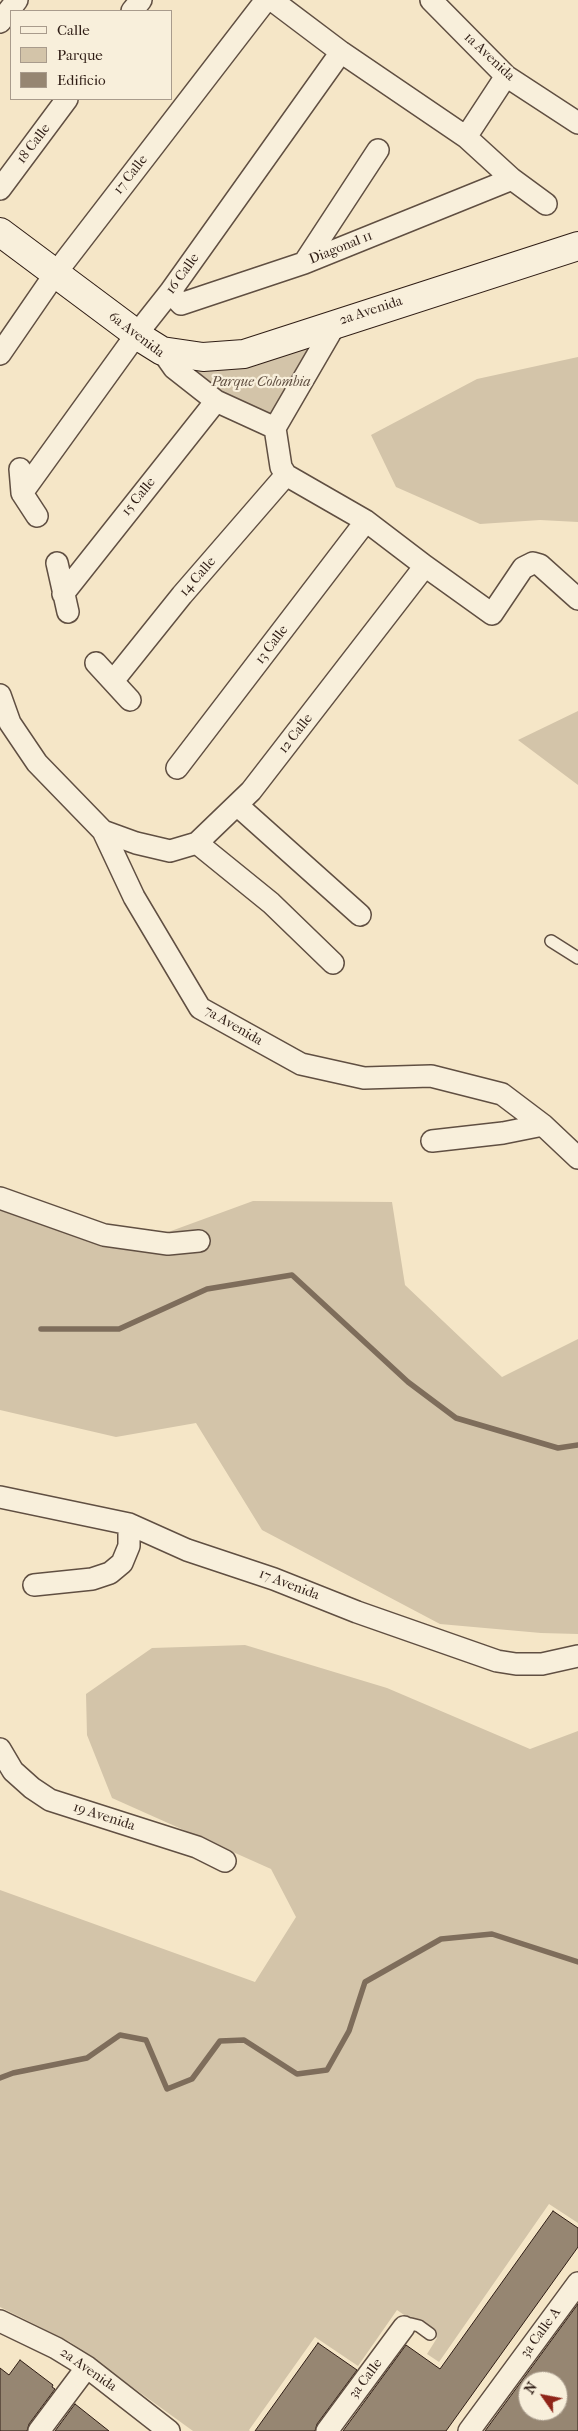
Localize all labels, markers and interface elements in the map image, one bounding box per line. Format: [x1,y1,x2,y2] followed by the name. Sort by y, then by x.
[10,10,172,100] legend
[57,21,90,39] text: Calle
[460,29,518,85] street label: 1a Avenida
[57,46,103,64] text: Parque
[57,71,106,89] text: Edificio
[14,121,54,167] street label: 18 Calle
[110,152,152,198] street label: 17 Calle
[307,228,375,268] street label: Diagonal 11
[163,250,203,298] street label: 16 Calle
[337,293,405,329] street label: 2a Avenida
[105,309,167,361] street label: 6a Avenida
[211,375,311,391] park label: Parque Colombia
[118,474,160,520] street label: 15 Calle
[176,554,220,600] street label: 14 Calle
[252,622,292,668] street label: 13 Calle
[275,711,317,757] street label: 12 Calle
[201,1002,265,1050] street label: 7a Avenida
[256,1566,322,1604] street label: 17 Avenida
[71,1799,137,1835] street label: 19 Avenida
[517,2305,565,2361] street label: 3a Calle A
[56,2344,120,2396] street label: 2a Avenida
[346,2356,386,2402] street label: 3a Calle
[518,2371,568,2421] north arrow
[521,2379,541,2397] text: N

